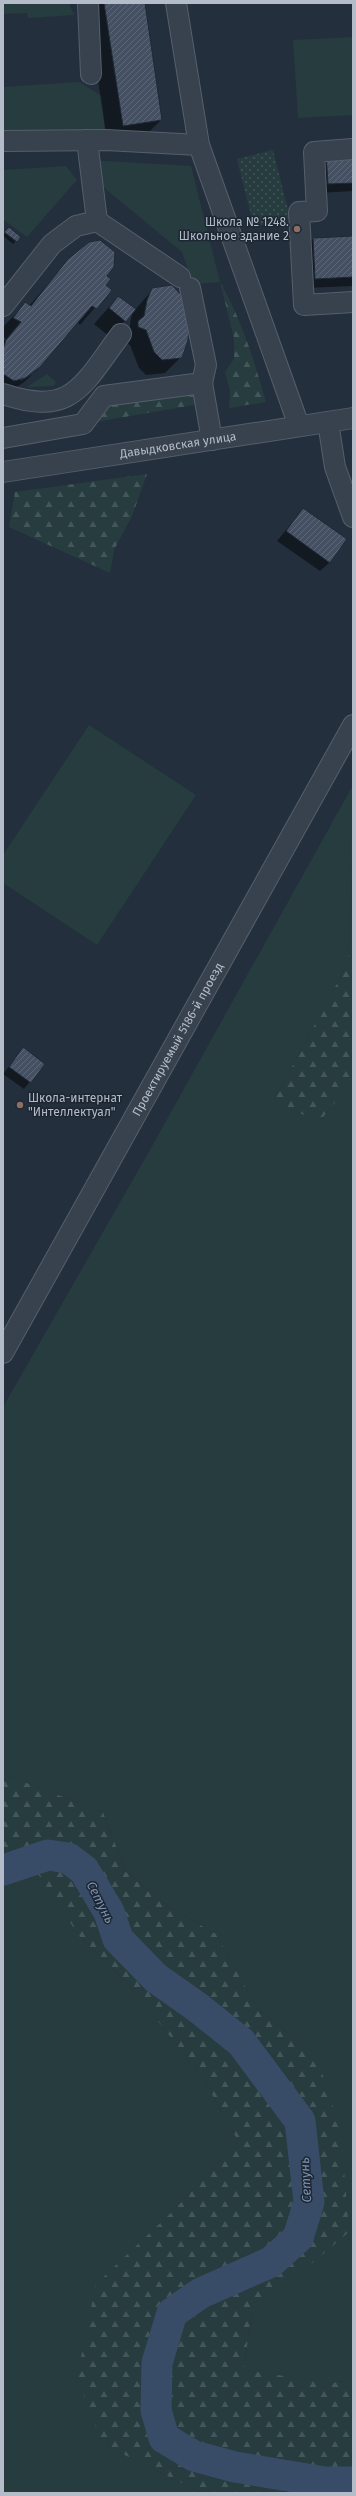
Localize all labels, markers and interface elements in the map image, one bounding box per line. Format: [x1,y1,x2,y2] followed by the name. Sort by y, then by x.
[179,215,289,243] place label: Школа № 1248. Школьное здание 2
[292,224,302,234] marker: Школа № 1248. Школьное здание 2
[118,429,237,461] street label: Давыдковская улица
[129,960,226,1119] street label: Проектируемый 5186-й проезд
[28,1091,123,1119] place label: Школа-интернат "Интеллектуал"
[15,1100,25,1110] marker: Школа-интернат "Интеллектуал"
[84,1879,118,1926] water label: Сетунь
[297,2157,314,2203] water label: Сетунь

